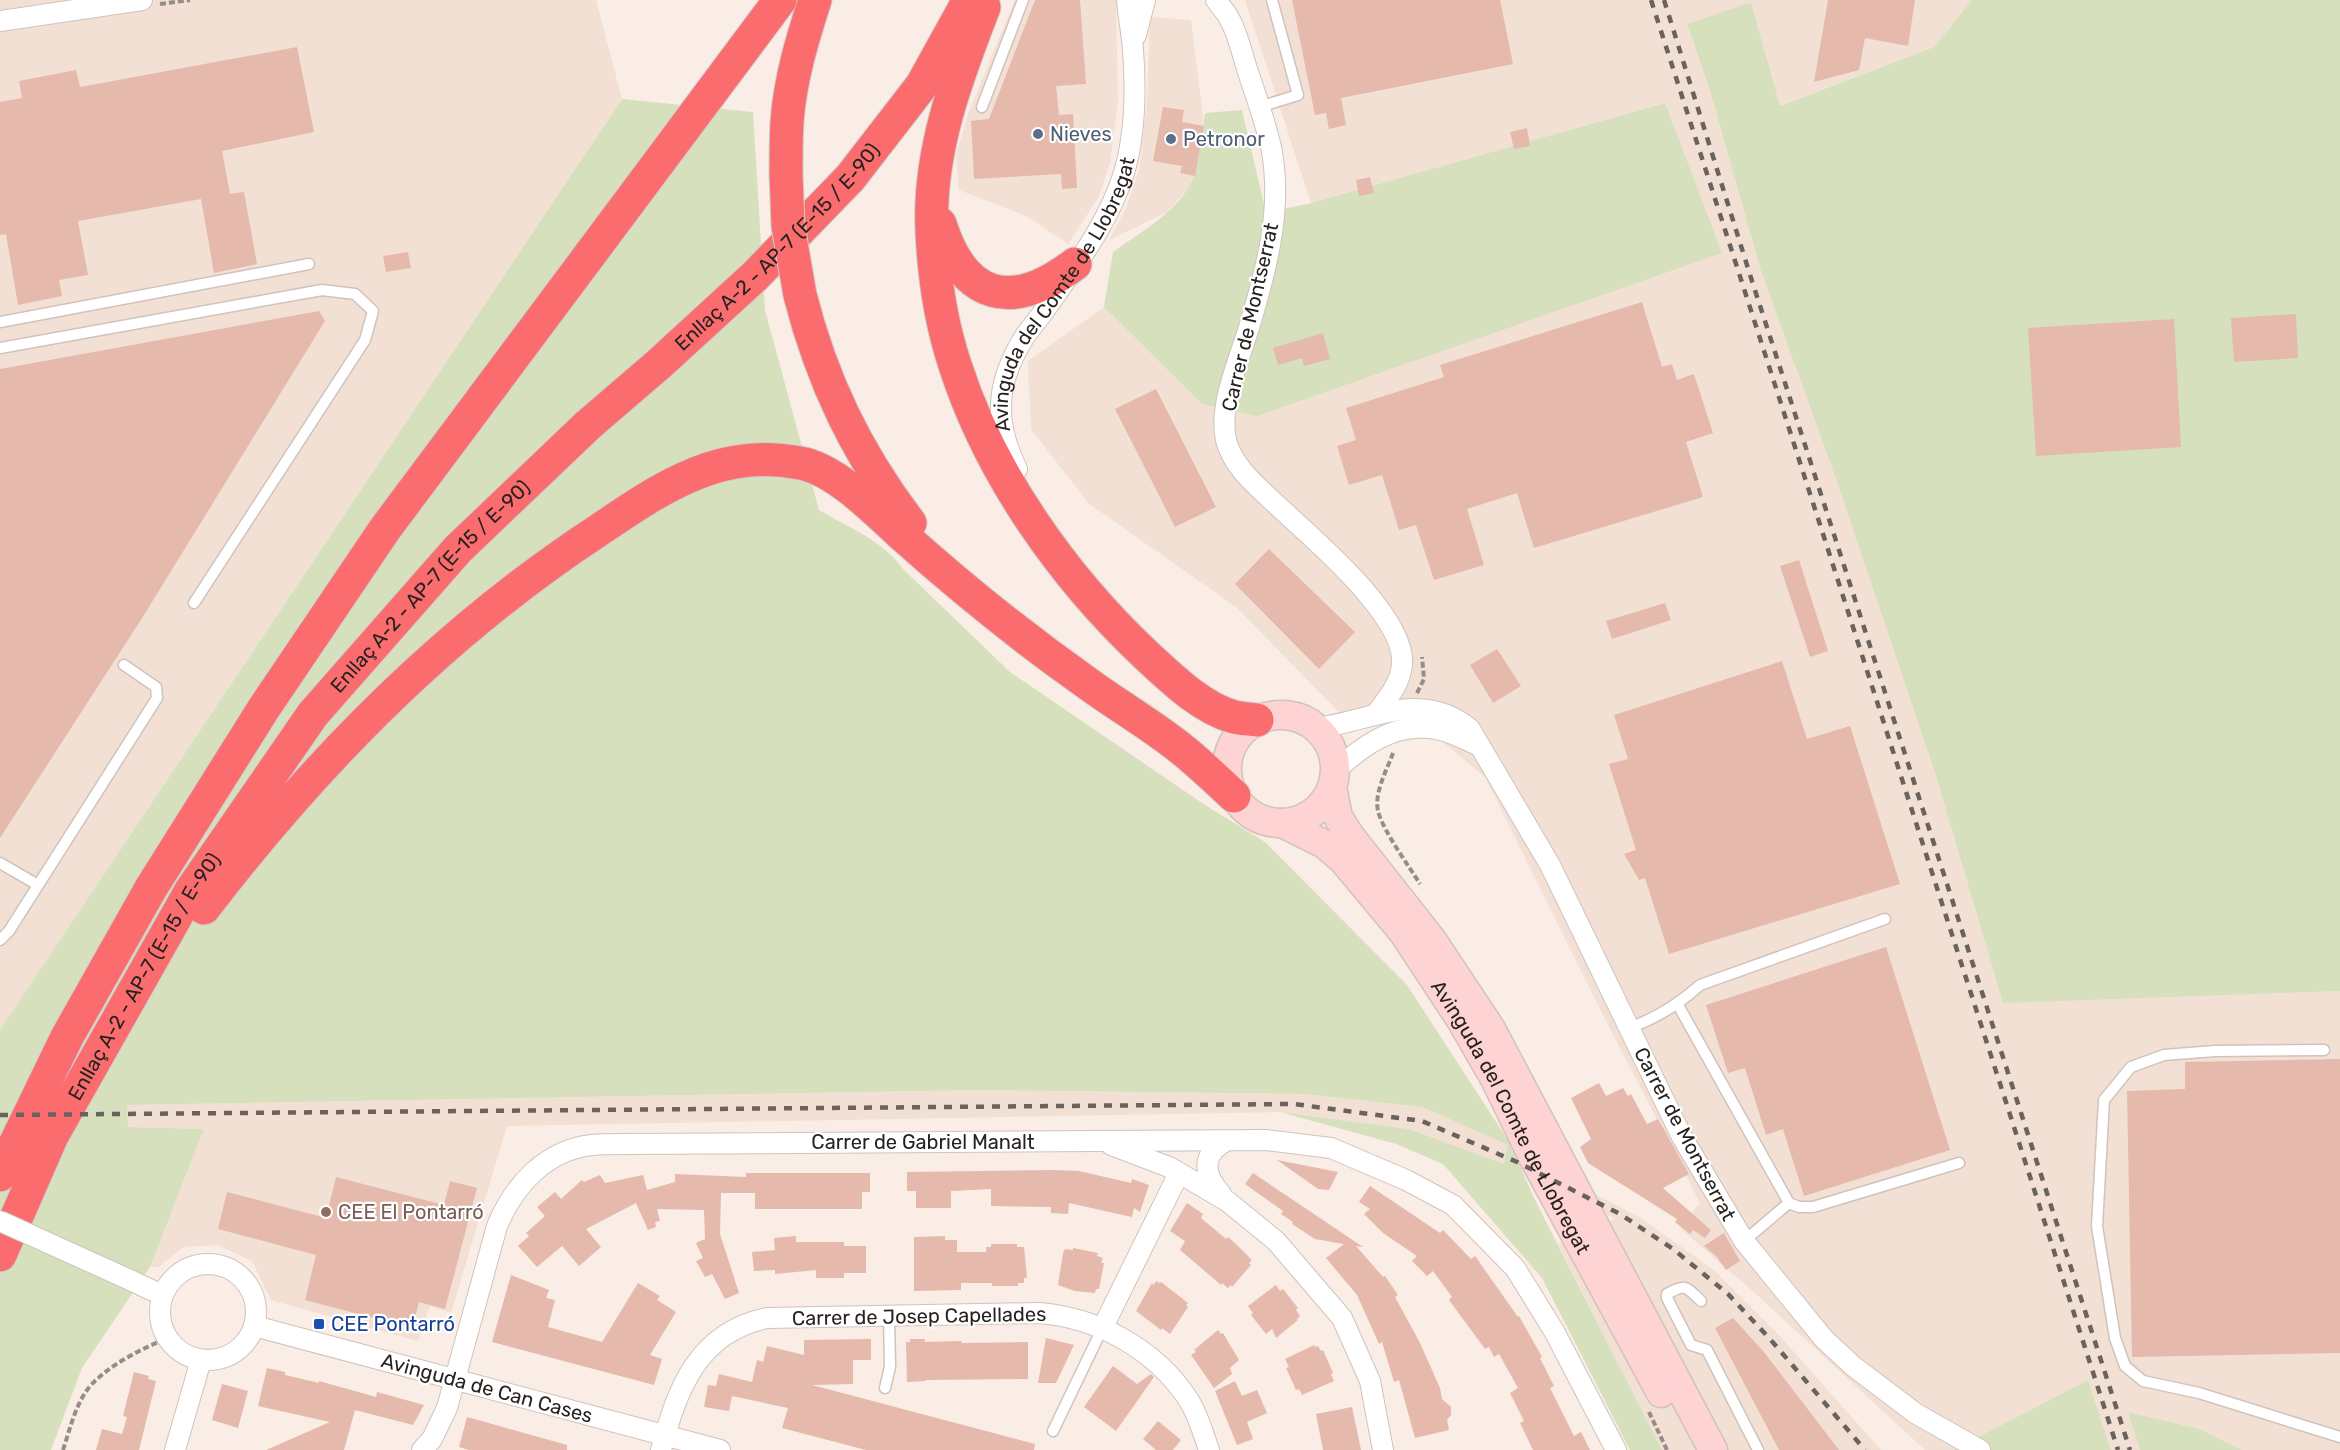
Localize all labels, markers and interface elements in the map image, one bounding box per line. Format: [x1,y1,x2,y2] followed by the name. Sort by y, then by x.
[1050,122,1112,146] place label: Nieves
[1031,127,1045,141] marker: Nieves
[1183,127,1265,151] place label: Petronor
[1164,132,1178,146] marker: Petronor
[670,138,885,356] street label: Enllaç A-2 - AP-7 (E-15 / E-90)
[989,154,1140,434] street label: Avinguda del Comte de Llobregat
[1217,220,1283,414] street label: Carrer de Montserrat
[325,475,535,698] street label: Enllaç A-2 - AP-7 (E-15 / E-90)
[63,848,225,1104] street label: Enllaç A-2 - AP-7 (E-15 / E-90)
[1426,976,1595,1258] street label: Avinguda del Comte de Llobregat
[1629,1043,1741,1225] street label: Carrer de Montserrat
[811,1130,1035,1154] street label: Carrer de Gabriel Manalt
[338,1200,484,1224] place label: CEE El Pontarró
[319,1205,333,1219] marker: CEE El Pontarró
[792,1302,1046,1330] street label: Carrer de Josep Capellades
[331,1312,455,1336] place label: CEE Pontarró
[312,1317,326,1331] marker: CEE Pontarró
[379,1348,595,1428] street label: Avinguda de Can Cases

